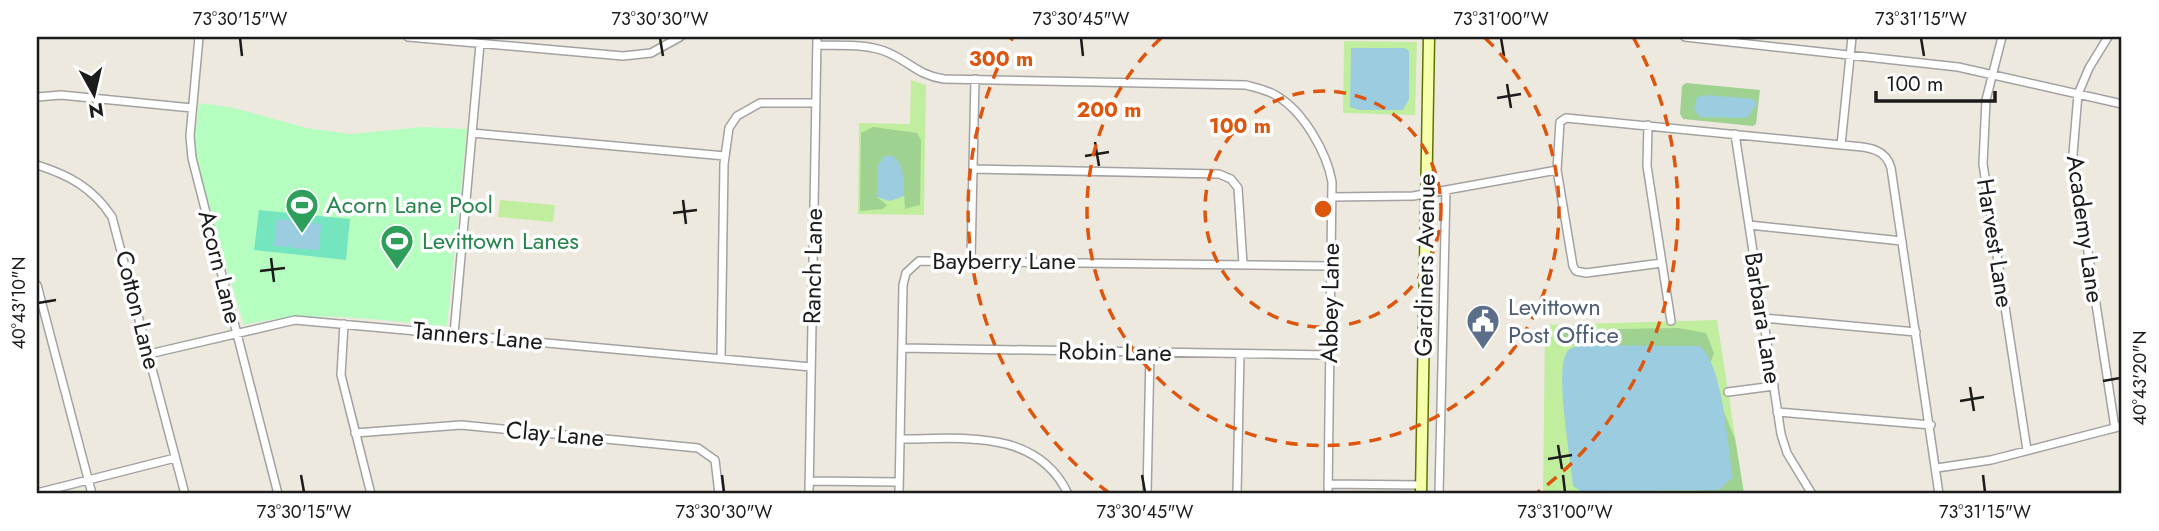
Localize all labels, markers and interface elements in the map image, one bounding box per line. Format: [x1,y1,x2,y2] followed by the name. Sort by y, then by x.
[193,6,287,32] text: 73°30'15"W
[612,6,709,32] text: 73°30'30"W
[1033,6,1130,32] text: 73°30'45"W
[1453,6,1549,32] text: 73°31'00"W
[1875,6,1967,32] text: 73°31'15"W
[969,44,1033,74] text: 300 m
[60,60,130,130] north arrow
[1876,60,1994,104] scale bar
[1886,69,1943,99] text: 100 m
[1076,95,1142,125] text: 200 m
[87,96,106,125] text: N
[1209,111,1271,141] text: 100 m
[2058,153,2113,305] street label: Academy Lane
[1405,173,1444,357] street label: Gardiners Avenue
[1968,176,2023,310] street label: Harvest Lane
[283,186,321,235] sports icon: Acorn Lane Pool
[326,187,493,222] place label: Acorn Lane Pool
[1311,197,1335,221] centre of rings
[190,206,251,327] street label: Acorn Lane
[794,208,831,324] street label: Ranch Lane
[378,222,416,271] sports icon: Levittown Lanes
[422,223,579,258] place label: Levittown Lanes
[932,243,1076,278] street label: Bayberry Lane
[1311,243,1348,363] street label: Abbey Lane
[107,247,170,373] street label: Cotton Lane
[1736,250,1791,386] street label: Barbara Lane
[6,257,32,349] text: 40°43'10"N
[1508,289,1619,352] place label: Levittown Post Office
[1464,302,1502,351] public building icon: Levittown Post Office
[412,312,544,359] street label: Tanners Lane
[2127,330,2153,426] text: 40°43'20"N
[1058,333,1172,370] street label: Robin Lane
[504,412,606,455] street label: Clay Lane
[257,499,351,525] text: 73°30'15"W
[676,499,773,525] text: 73°30'30"W
[1097,499,1194,525] text: 73°30'45"W
[1517,499,1613,525] text: 73°31'00"W
[1939,499,2031,525] text: 73°31'15"W

